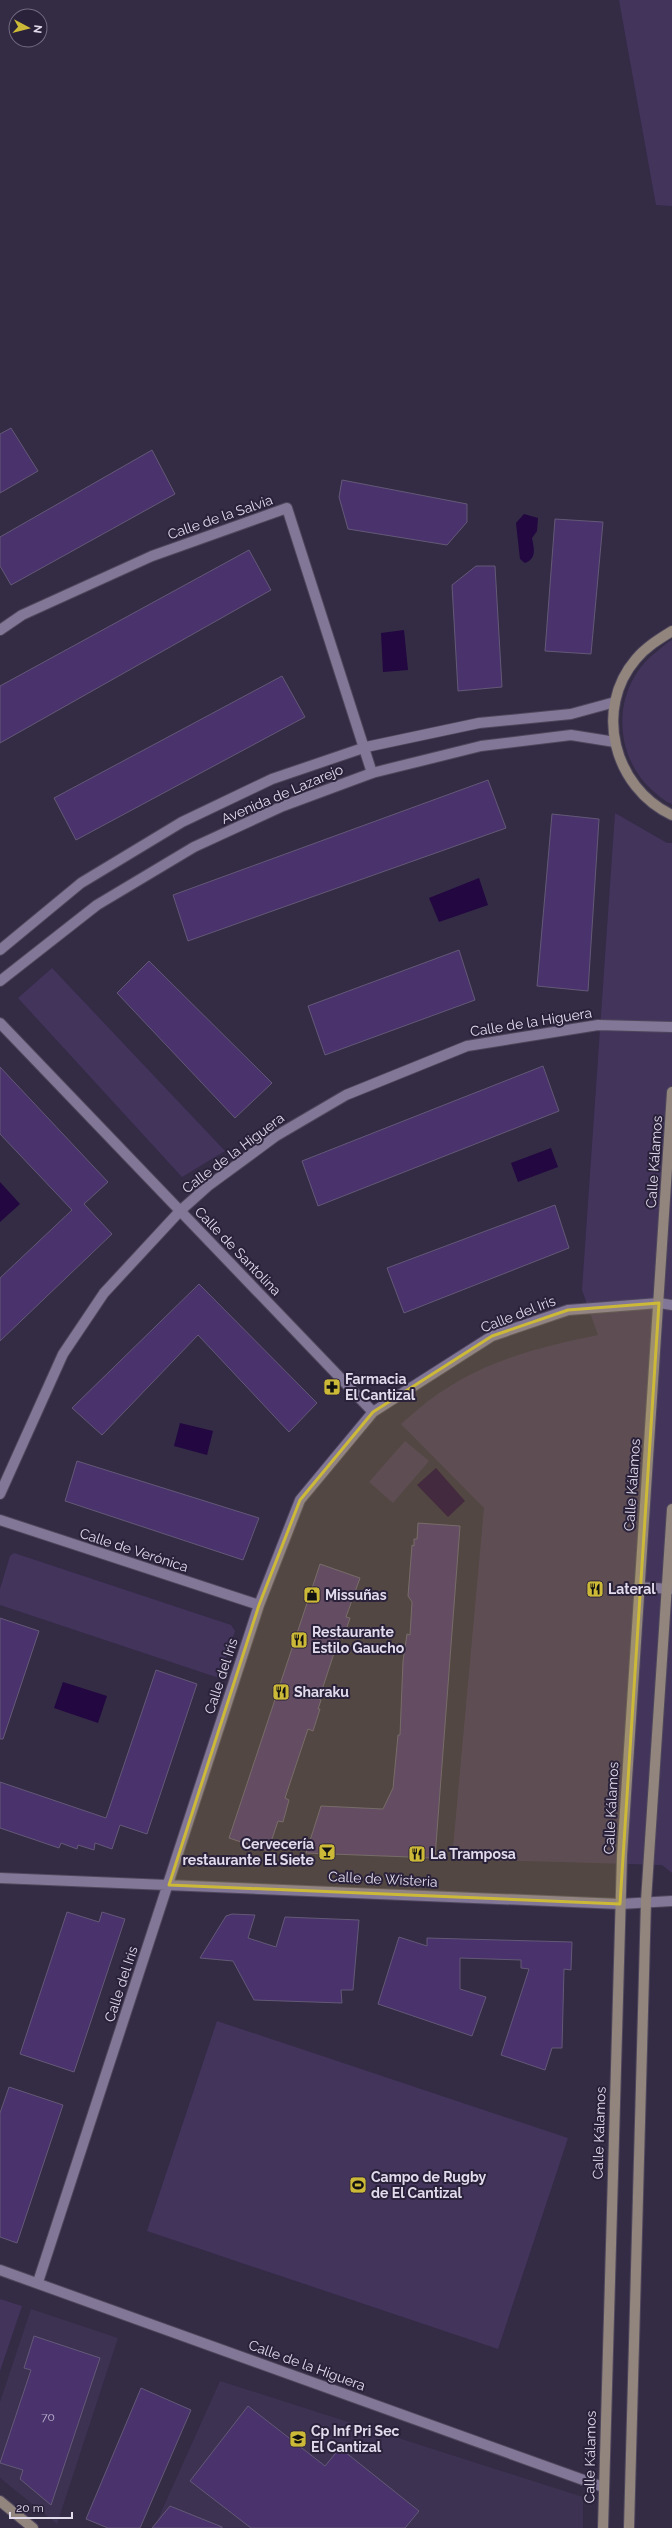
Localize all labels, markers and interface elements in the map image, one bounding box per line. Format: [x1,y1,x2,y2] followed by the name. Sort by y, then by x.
[8,8,48,48] north arrow
[30,24,44,34] text: N
[165,492,275,542] street label: Calle de la Salvia
[219,761,345,827] street label: Avenida de Lazarejo
[469,1004,593,1040] street label: Calle de la Higuera
[179,1110,287,1196] street label: Calle de la Higuera
[643,1115,665,1209] street label: Calle Kálamos
[192,1203,284,1299] street label: Calle de Santolina
[478,1292,558,1336] street label: Calle del Iris
[345,1371,416,1403] place label: Farmacia El Cantizal
[322,1377,342,1397] pharmacy icon: Farmacia El Cantizal
[621,1438,643,1532] street label: Calle Kálamos
[78,1525,190,1575] street label: Calle de Verónica
[585,1579,605,1599] restaurant icon: Lateral
[608,1581,656,1597] place label: Lateral
[302,1585,322,1605] shop icon: Missuñas
[325,1587,387,1603] place label: Missuñas
[312,1624,405,1656] place label: Restaurante Estilo Gaucho
[289,1630,309,1650] restaurant icon: Restaurante Estilo Gaucho
[201,1636,241,1716] street label: Calle del Iris
[271,1682,291,1702] restaurant icon: Sharaku
[294,1684,349,1700] place label: Sharaku
[601,1761,621,1855] street label: Calle Kálamos
[183,1836,315,1868] place label: Cervecería restaurante El Siete
[317,1842,337,1862] bar icon: Cervecería restaurante El Siete
[407,1844,427,1864] restaurant icon: La Tramposa
[430,1846,516,1862] place label: La Tramposa
[328,1868,438,1890] street label: Calle de Wisteria
[101,1944,141,2024] street label: Calle del Iris
[589,2086,609,2180] street label: Calle Kálamos
[371,2169,487,2201] place label: Campo de Rugby de El Cantizal
[348,2175,368,2195] sports icon: Campo de Rugby de El Cantizal
[246,2336,368,2394] street label: Calle de la Higuera
[41,2410,55,2424] house number: 70
[581,2410,599,2503] street label: Calle Kálamos
[311,2423,400,2455] place label: Cp Inf Pri Sec El Cantizal
[288,2429,308,2449] school or university icon: Cp Inf Pri Sec El Cantizal
[10,2494,72,2520] scale bar
[16,2501,44,2515] text: 20 m

